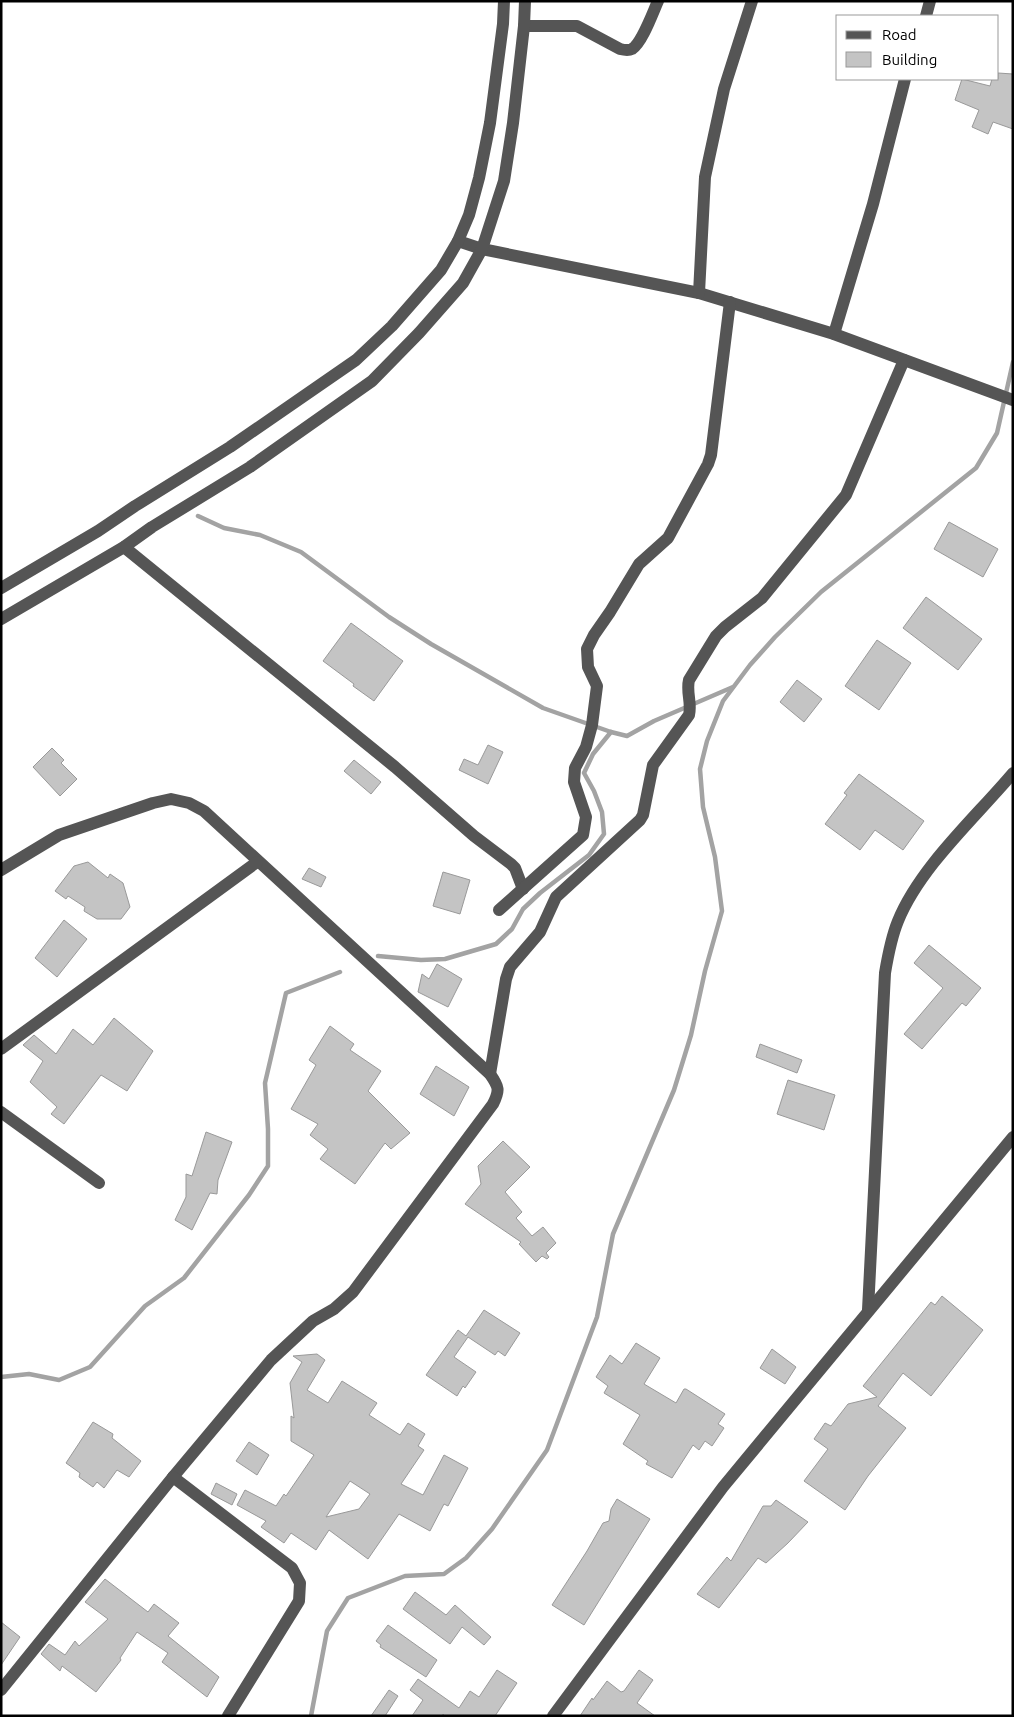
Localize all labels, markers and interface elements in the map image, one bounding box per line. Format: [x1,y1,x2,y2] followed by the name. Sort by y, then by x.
[836,15,999,80] legend
[882,26,917,43] text: Road
[882,51,937,68] text: Building

